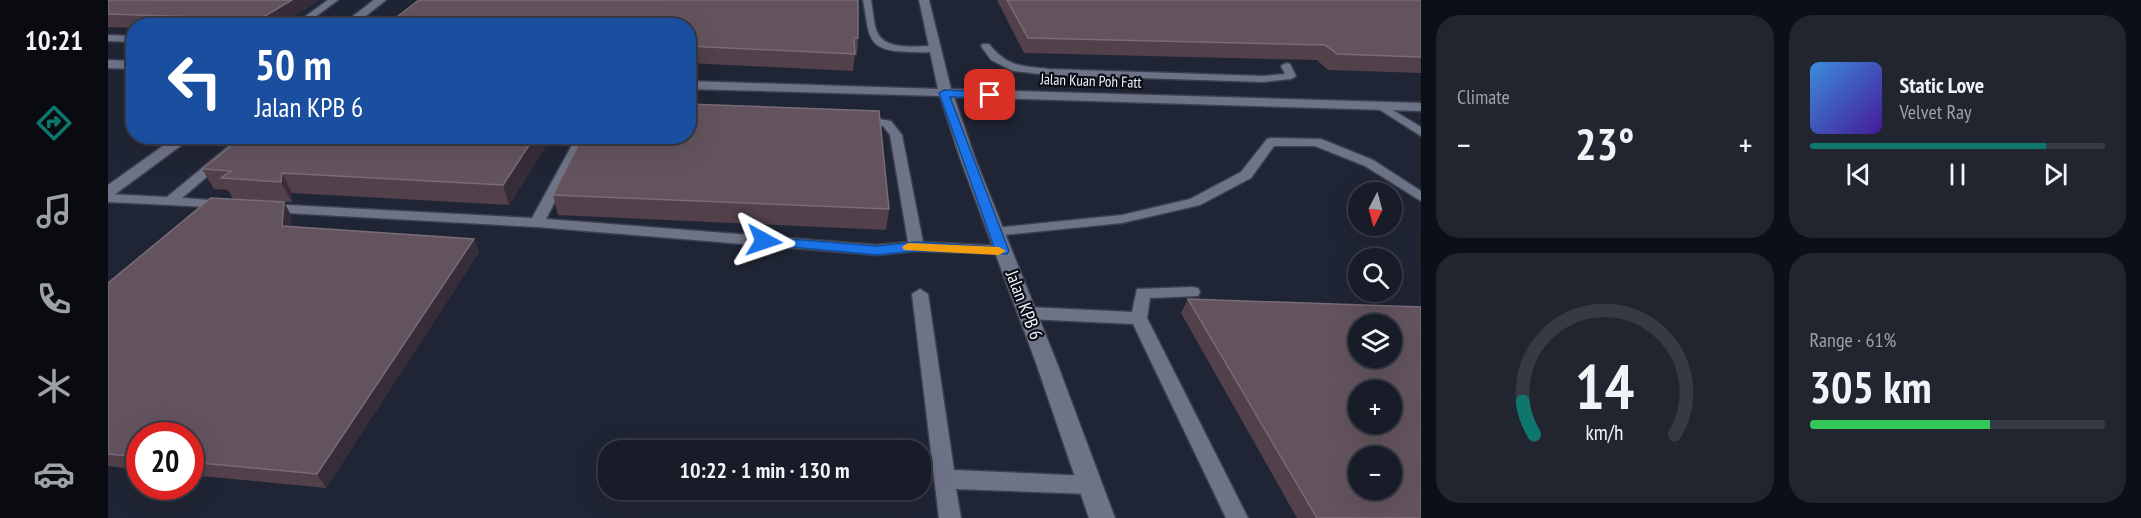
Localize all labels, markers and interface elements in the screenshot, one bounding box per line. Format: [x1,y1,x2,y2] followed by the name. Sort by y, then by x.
[25,23,83,57] text: 10:21
[255,37,332,92] text: 50 m
[156,42,234,120] icon: left
[964,69,1015,120] pin
[1039,69,1142,92] street label: Jalan Kuan Poh Fatt
[1900,71,1984,99] text: Static Love
[973,78,1006,111] icon: arrive
[1457,84,1510,110] text: Climate
[255,90,363,124] text: Jalan KPB 6
[1900,99,1972,125] text: Velvet Ray
[33,102,75,144] icon: directions
[1575,114,1634,172] text: 23°
[1457,123,1471,166] text: −
[1739,123,1753,166] text: +
[1842,158,1875,191] icon: previous
[1941,158,1974,191] icon: pause
[2039,158,2072,191] icon: next
[1348,182,1402,236] north arrow
[1348,182,1402,500] map controls
[33,190,75,232] icon: music
[732,209,796,273] position arrow
[1348,248,1402,302] button: search
[1000,266,1048,343] street label: Jalan KPB 6
[33,278,75,320] icon: phone
[1348,314,1402,368] button: layers
[1810,327,1896,353] text: Range · 61%
[1575,345,1635,426] text: 14
[1810,357,1932,415] text: 305 km
[33,365,75,407] icon: climate
[1348,380,1402,434] button: +
[1586,418,1624,446] text: km/h
[126,422,204,500] speed limit sign: 20
[1348,446,1402,500] button: −
[33,453,75,495] icon: car
[679,456,850,484] text: 10:22 · 1 min · 130 m

